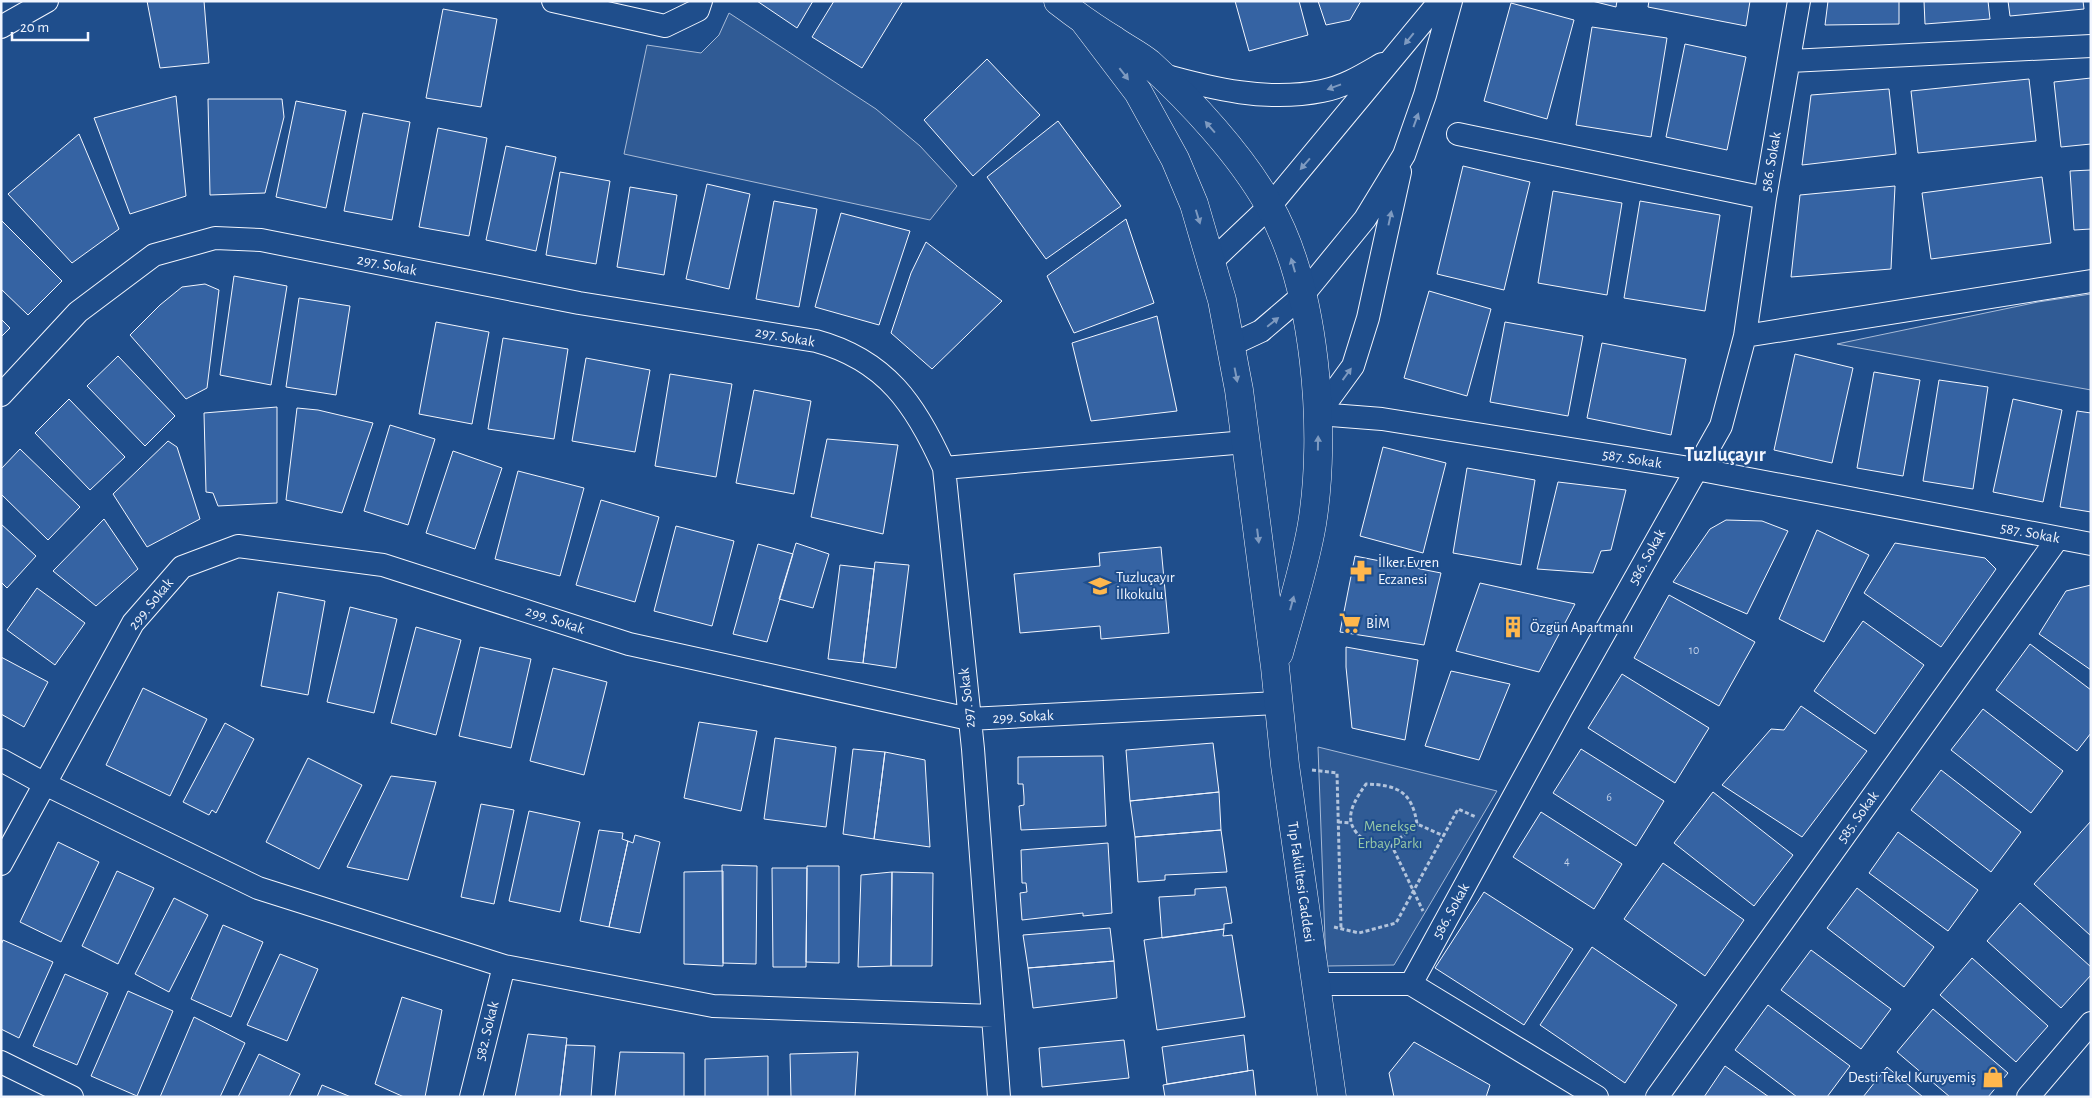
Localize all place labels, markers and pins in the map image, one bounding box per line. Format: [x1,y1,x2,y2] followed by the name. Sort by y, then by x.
[1378,553,1439,587] place label: İlker Evren Eczanesi
[1348,558,1374,584] pharmacy icon: İlker Evren Eczanesi
[1116,570,1175,602] place label: Tuzluçayır İlkokulu
[1087,573,1113,599] school or university icon: Tuzluçayır İlkokulu
[1337,610,1363,636] supermarket icon: BİM
[1366,614,1390,631] place label: BİM
[1500,614,1526,640] building icon: Özgün Apartmanı
[1530,618,1633,635] place label: Özgün Apartmanı
[1980,1064,2006,1090] shop icon: Desti Tekel Kuruyemiş
[1848,1070,1976,1085] place label: Desti Tekel Kuruyemiş

